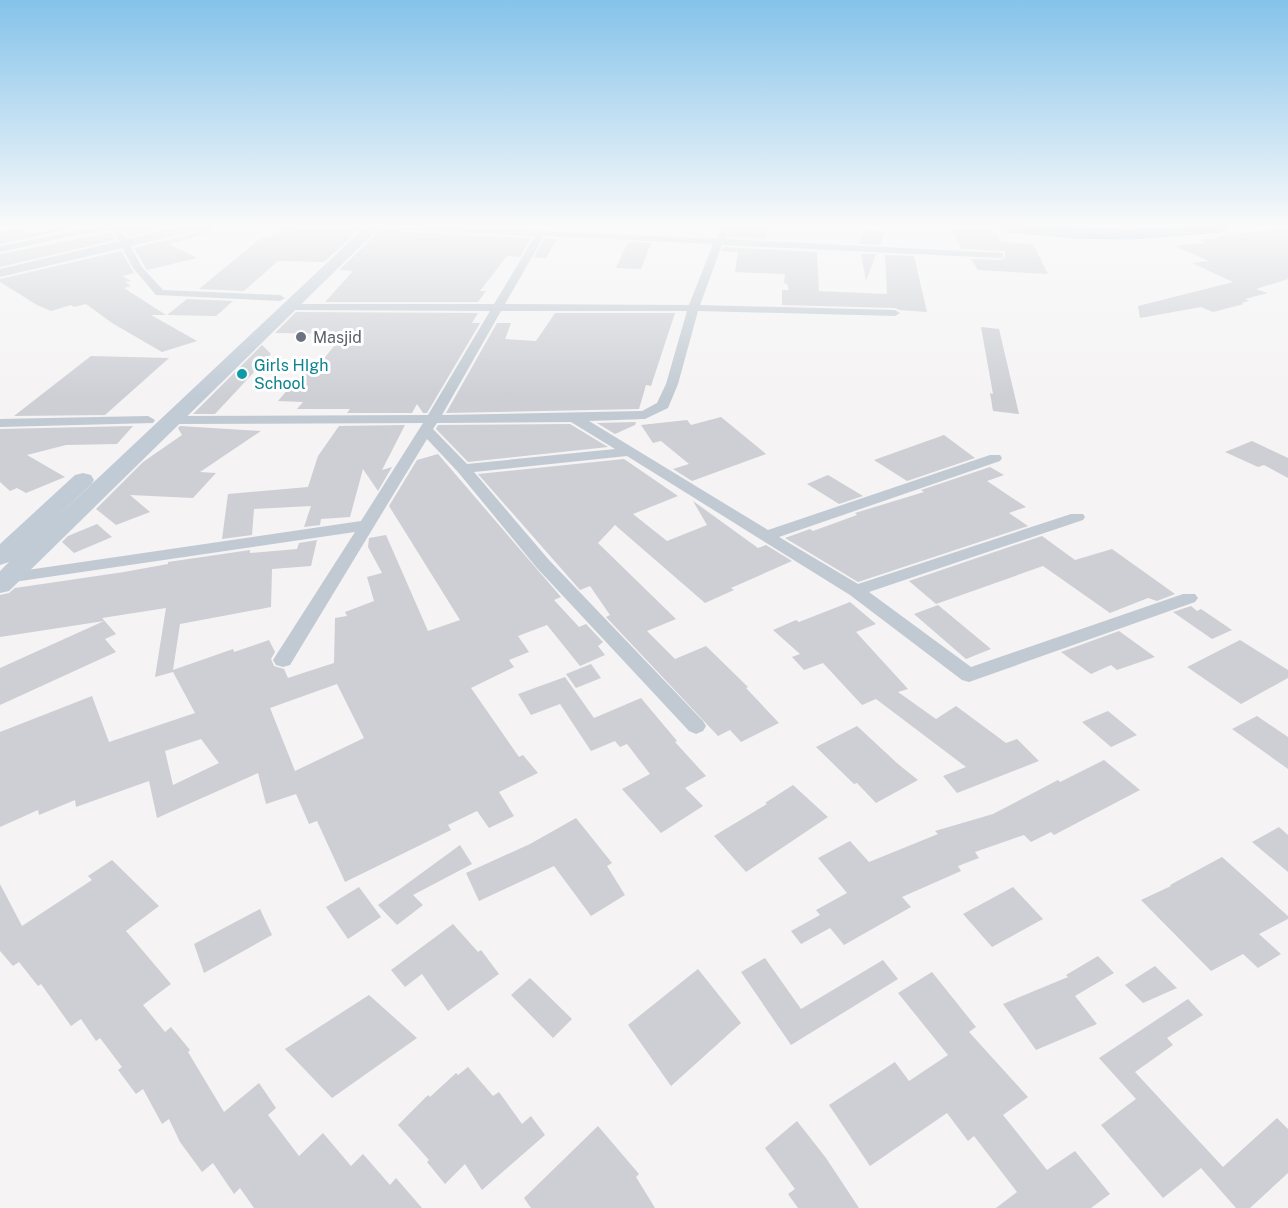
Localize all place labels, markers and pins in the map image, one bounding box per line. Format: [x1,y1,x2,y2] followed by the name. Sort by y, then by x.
[313,328,362,347] place label: Masjid
[294,330,308,344] marker: Masjid
[254,356,328,393] place label: Girls HIgh School
[235,367,249,381] marker: Girls HIgh School

